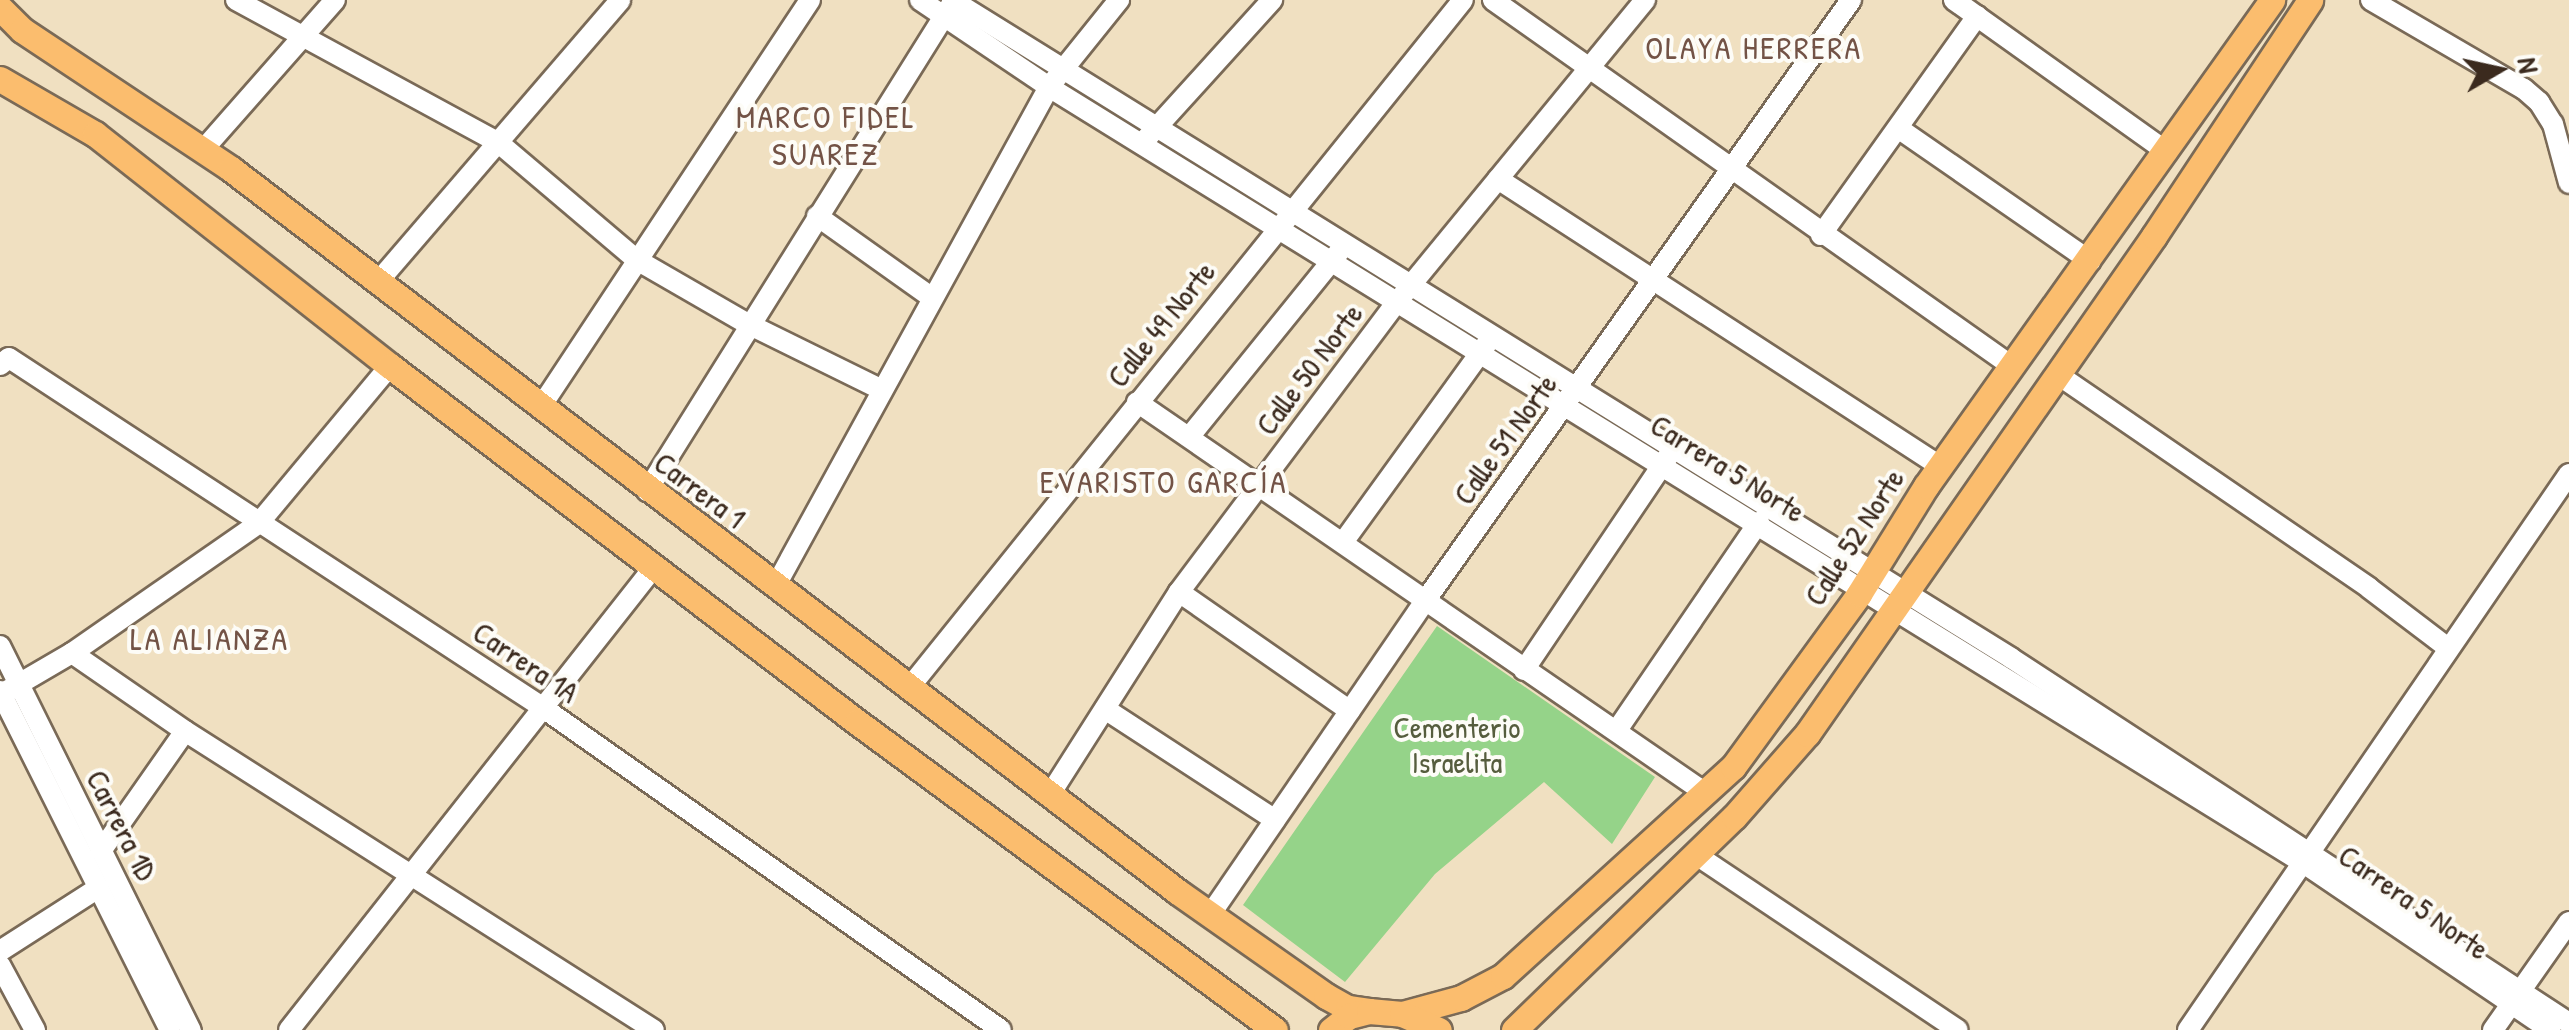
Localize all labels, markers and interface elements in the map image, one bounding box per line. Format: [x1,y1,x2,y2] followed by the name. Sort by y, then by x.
[2449,20,2549,120] north arrow
[1645,29,1863,67] district label: OLAYA HERRERA
[2509,55,2549,76] text: N
[736,99,916,174] district label: MARCO FIDEL SUAREZ
[1100,254,1222,394] street label: Calle 49 Norte
[1248,296,1370,442] street label: Calle 50 Norte
[1446,367,1564,511] street label: Calle 51 Norte
[1644,406,1812,530] street label: Carrera 5 Norte
[648,444,752,536] street label: Carrera 1
[1797,462,1911,612] street label: Calle 52 Norte
[1040,463,1288,501] district label: EVARISTO GARCÍA
[467,614,585,710] street label: Carrera 1A
[130,620,290,658] district label: LA ALIANZA
[1394,709,1520,780] park label: Cementerio Israelita
[79,764,165,886] street label: Carrera 1D
[2332,837,2496,967] street label: Carrera 5 Norte

